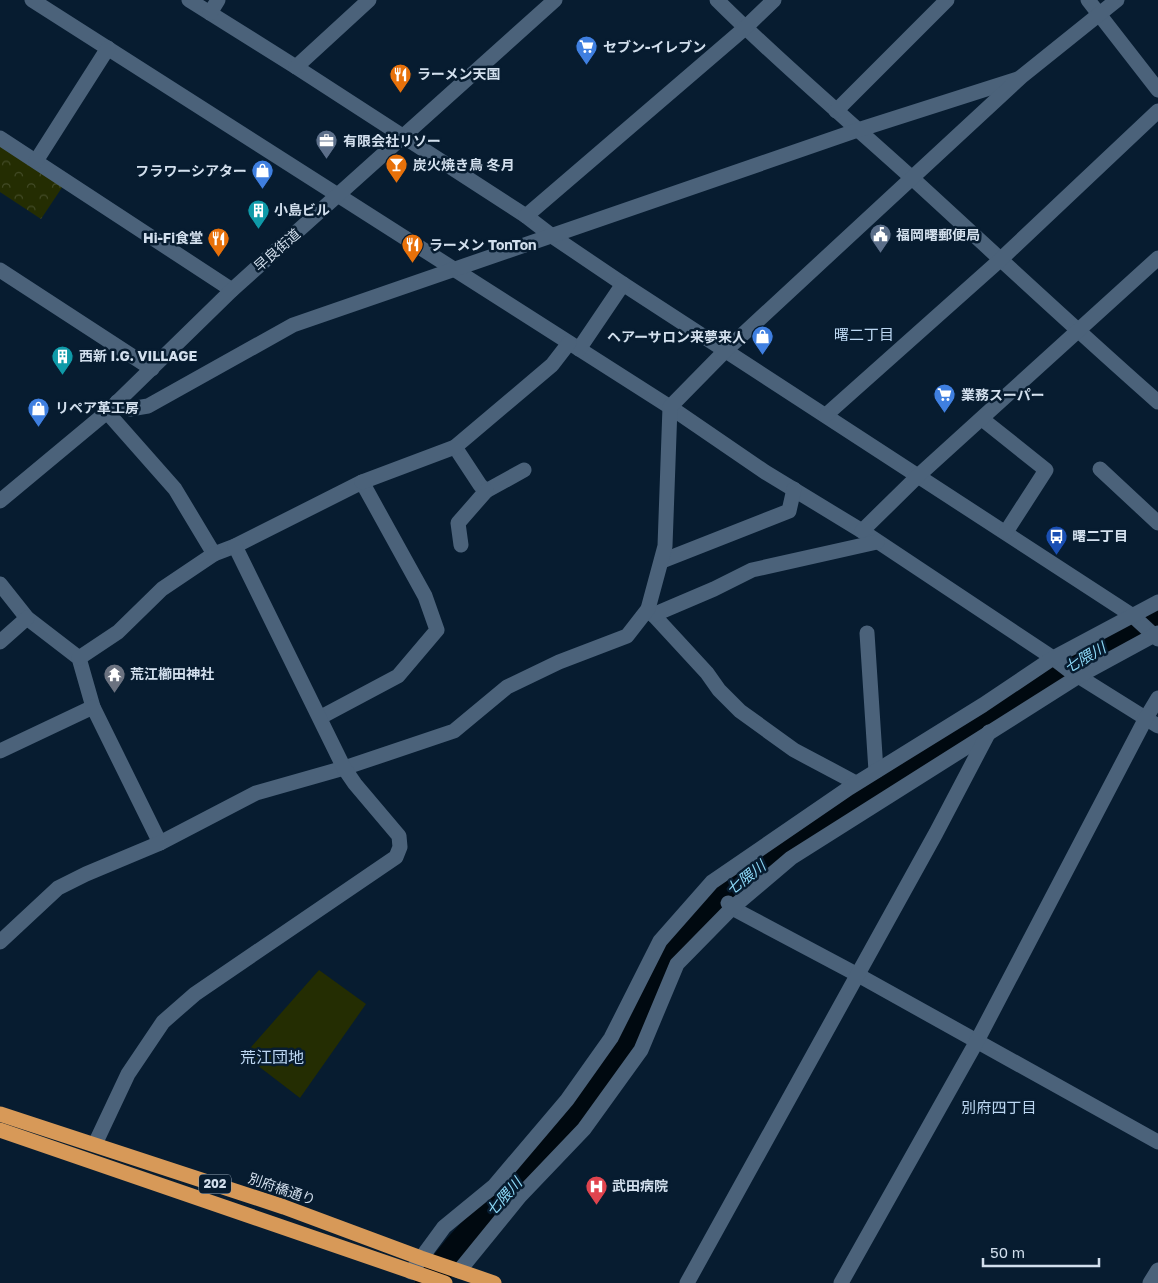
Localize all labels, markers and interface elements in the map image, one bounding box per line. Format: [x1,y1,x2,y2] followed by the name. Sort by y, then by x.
[575,35,599,66] supermarket icon: セブン-イレブン
[603,38,706,55] place label: セブン-イレブン
[389,62,413,93] restaurant icon: ラーメン天国
[417,65,500,82] place label: ラーメン天国
[315,129,339,160] office icon: 有限会社リソー
[343,132,441,149] place label: 有限会社リソー
[385,153,409,184] bar icon: 炭火焼き鳥 冬月
[413,156,515,173] place label: 炭火焼き鳥 冬月
[251,159,275,190] shop icon: フラワーシアター
[135,162,247,179] place label: フラワーシアター
[246,198,270,229] building icon: 小島ビル
[274,201,330,218] place label: 小島ビル
[868,223,892,254] public building icon: 福岡曙郵便局
[250,225,303,274] street label: 早良街道
[207,226,231,257] restaurant icon: Hi-Fi食堂
[896,226,980,243] place label: 福岡曙郵便局
[143,229,203,246] place label: Hi-Fi食堂
[401,233,425,264] restaurant icon: ラーメン TonTon
[429,236,537,253] place label: ラーメン TonTon
[750,325,774,356] shop icon: ヘアーサロン来夢来人
[834,325,894,343] district label: 曙二丁目
[607,328,746,345] place label: ヘアーサロン来夢来人
[51,344,75,375] building icon: 西新 I.G. VILLAGE
[79,347,197,364] place label: 西新 I.G. VILLAGE
[933,383,957,414] supermarket icon: 業務スーパー
[961,386,1045,403] place label: 業務スーパー
[27,396,51,427] shop icon: リペア革工房
[55,399,139,416] place label: リペア革工房
[1044,524,1068,555] bus stop icon: 曙二丁目
[1072,527,1128,544] place label: 曙二丁目
[1061,637,1110,676] water label: 七隈川
[102,662,126,693] temple icon: 荒江櫛田神社
[130,665,214,682] place label: 荒江櫛田神社
[722,855,770,898] water label: 七隈川
[240,1047,304,1067] district label: 荒江団地
[961,1098,1037,1116] district label: 別府四丁目
[246,1169,318,1208] street label: 別府橋通り
[482,1172,526,1219] water label: 七隈川
[199,1174,231,1194] road number: 202
[584,1174,608,1205] hospital icon: 武田病院
[612,1177,668,1194] place label: 武田病院
[983,1236,1099,1268] scale bar
[990,1243,1025,1261] text: 50 m

